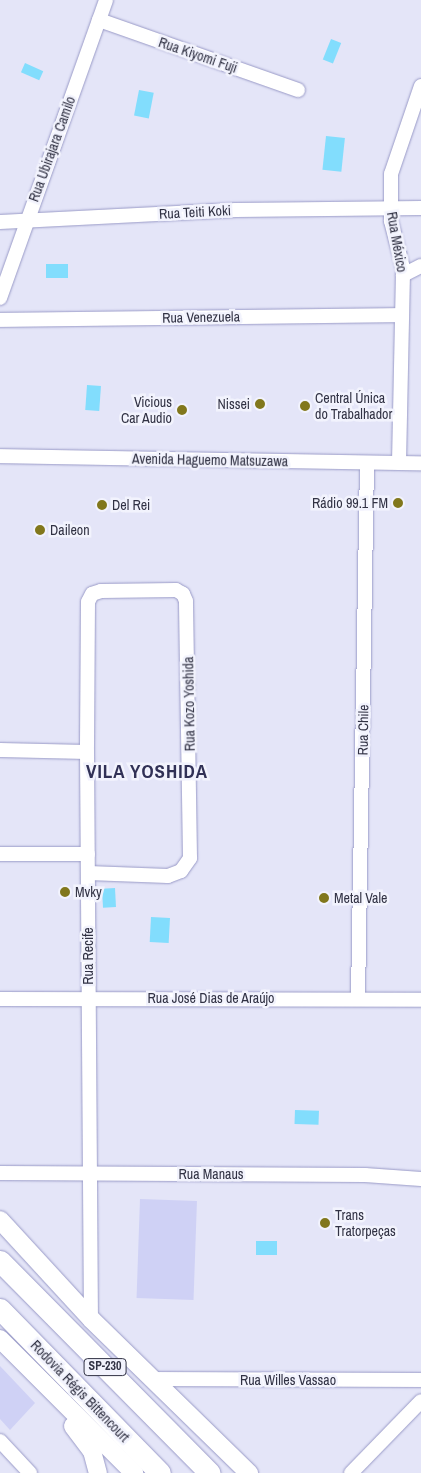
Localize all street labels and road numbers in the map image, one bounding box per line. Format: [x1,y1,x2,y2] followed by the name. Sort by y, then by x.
[156,34,240,76] street label: Rua Kiyomi Fuji
[25,94,79,204] street label: Rua Ubirajara Camilo
[159,202,231,222] street label: Rua Teiti Koki
[383,210,411,274] street label: Rua México
[162,308,240,326] street label: Rua Venezuela
[132,450,288,470] street label: Avenida Haguemo Matsuzawa
[180,656,198,752] street label: Rua Kozo Yoshida
[354,704,372,756] street label: Rua Chile
[80,927,96,985] street label: Rua Recife
[147,990,275,1006] street label: Rua José Dias de Araújo
[178,1166,244,1182] street label: Rua Manaus
[27,1337,133,1445] street label: Rodovia Régis Bittencourt
[82,1358,128,1376] road number: SP-230
[240,1372,336,1388] street label: Rua Willes Vassao

